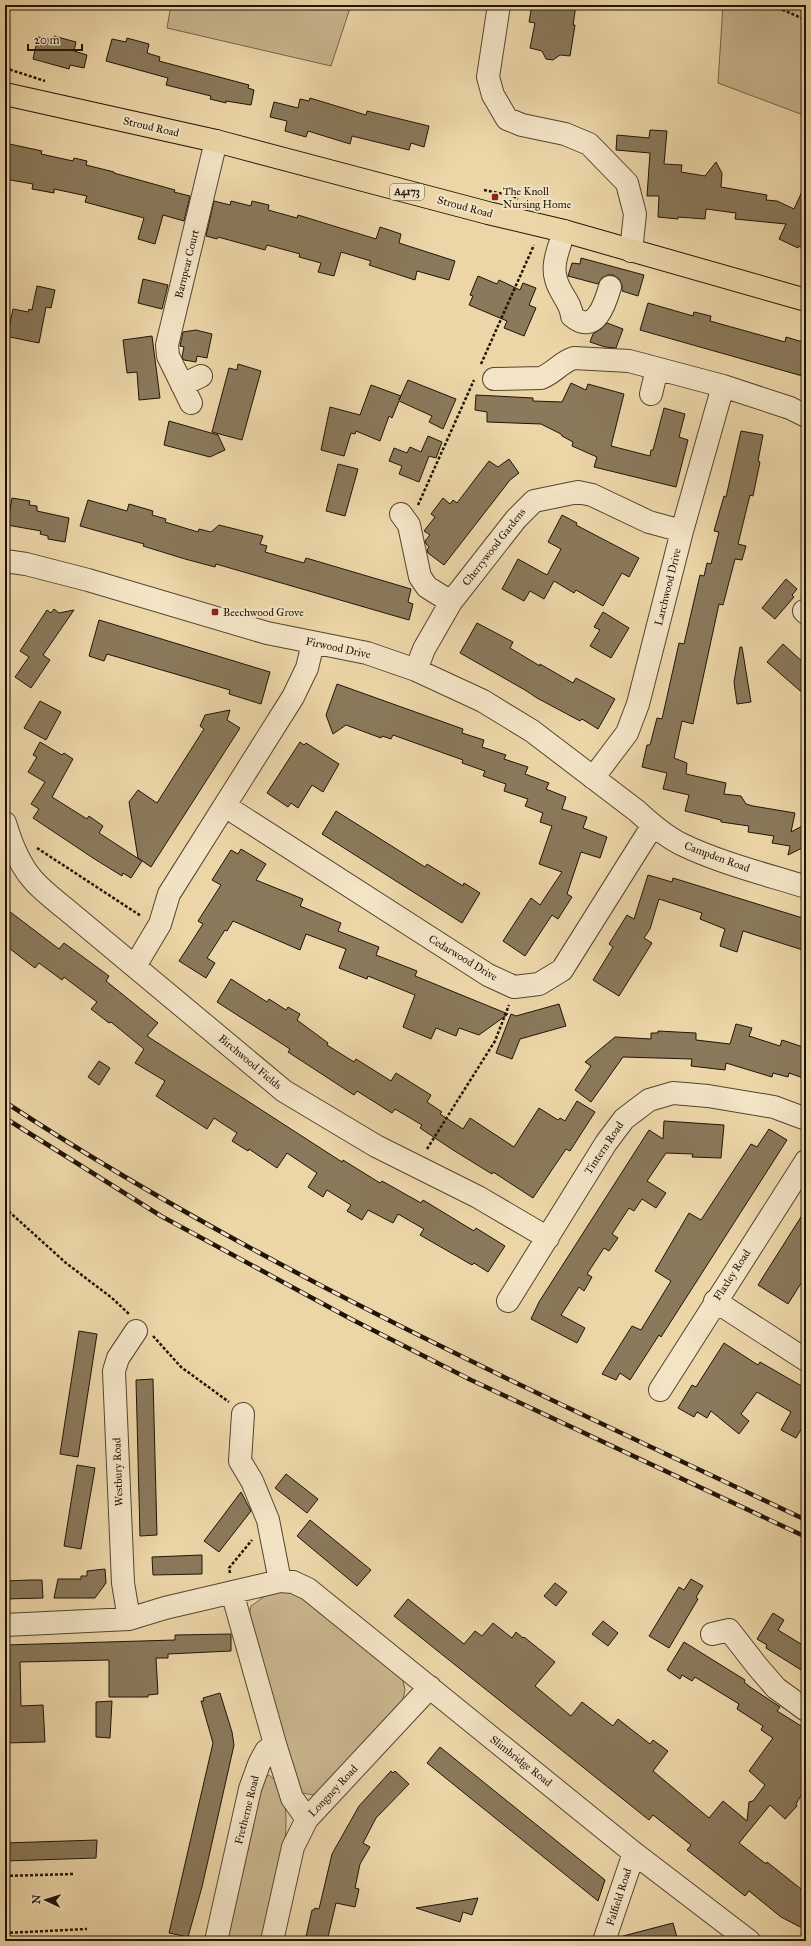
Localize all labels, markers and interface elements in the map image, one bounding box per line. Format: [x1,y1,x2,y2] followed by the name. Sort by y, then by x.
[28,26,82,52] scale bar
[34,33,60,47] text: 20 m
[122,114,181,140] street label: Stroud Road
[390,184,424,200] road number: A4173
[503,185,572,211] place label: The Knoll Nursing Home
[490,192,500,202] marker: The Knoll Nursing Home
[436,193,495,221] street label: Stroud Road
[172,228,202,300] street label: Barnpear Court
[460,506,528,588] street label: Cherrywood Gardens
[652,547,684,627] street label: Larchwood Drive
[223,606,304,619] place label: Beechwood Grove
[210,607,220,617] marker: Beechwood Grove
[304,635,372,661] street label: Firwood Drive
[682,839,752,875] street label: Campden Road
[426,932,500,984] street label: Cedarwood Drive
[216,1032,284,1092] street label: Birchwood Fields
[582,1119,627,1177] street label: Tintern Road
[711,1247,754,1303] street label: Flaxley Road
[110,1437,126,1507] street label: Westbury Road
[487,1733,555,1789] street label: Slimbridge Road
[306,1762,361,1820] street label: Longney Road
[232,1774,262,1846] street label: Fretherne Road
[604,1866,635,1927] street label: Falfield Road
[26,1880,66,1920] north arrow
[30,1894,43,1904] text: N

